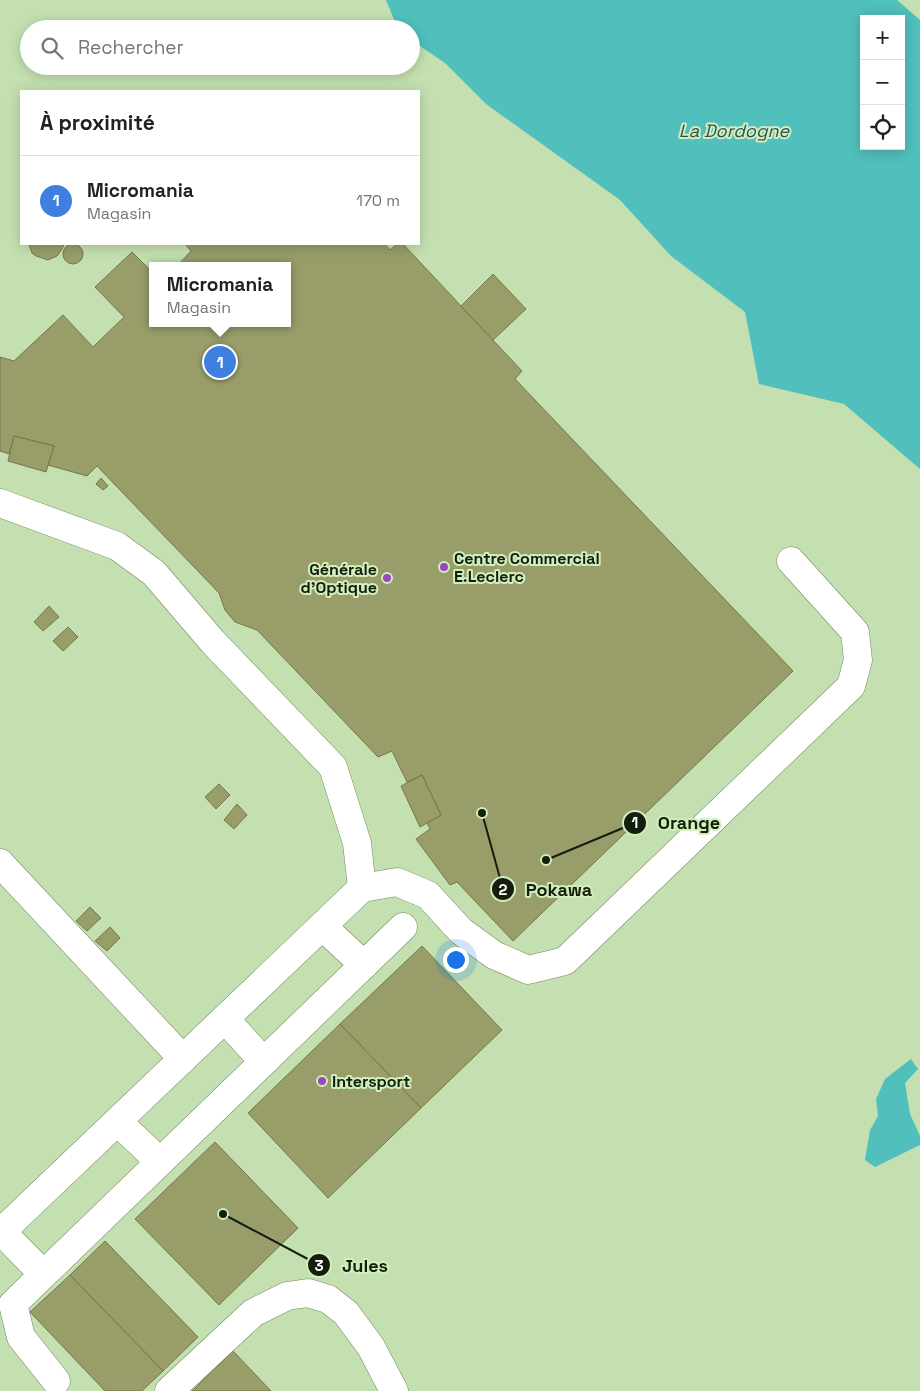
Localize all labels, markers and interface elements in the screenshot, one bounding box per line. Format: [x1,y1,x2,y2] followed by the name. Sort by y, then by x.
[860,15,905,150] map controls
[860,15,905,60] button: +
[20,20,420,75] search box
[38,34,66,62] icon: search
[78,35,184,60] text: Rechercher
[860,60,905,105] button: −
[860,105,905,150] button: locate
[40,109,155,136] text: À proximité
[679,119,790,142] water label: La Dordogne
[87,178,194,203] text: Micromania
[52,190,60,211] text: 1
[356,190,400,211] text: 170 m
[87,203,151,224] text: Magasin
[149,262,291,327] popup
[167,272,273,297] text: Micromania
[167,297,231,318] text: Magasin
[204,343,236,381] pin: 1
[454,548,600,587] place label: Centre Commercial E.Leclerc
[300,559,377,598] place label: Générale d'Optique
[438,561,450,573] marker: Centre Commercial E.Leclerc
[381,572,393,584] marker: Générale d'Optique
[623,807,730,840] callout: Orange
[658,811,720,834] text: Orange
[632,813,638,832] text: 1
[490,873,602,906] callout: Pokawa
[526,878,593,901] text: Pokawa
[499,880,508,899] text: 2
[443,947,469,973] your location
[332,1071,410,1092] place label: Intersport
[316,1075,328,1087] marker: Intersport
[307,1249,398,1282] callout: Jules
[342,1254,388,1277] text: Jules
[314,1256,324,1275] text: 3

